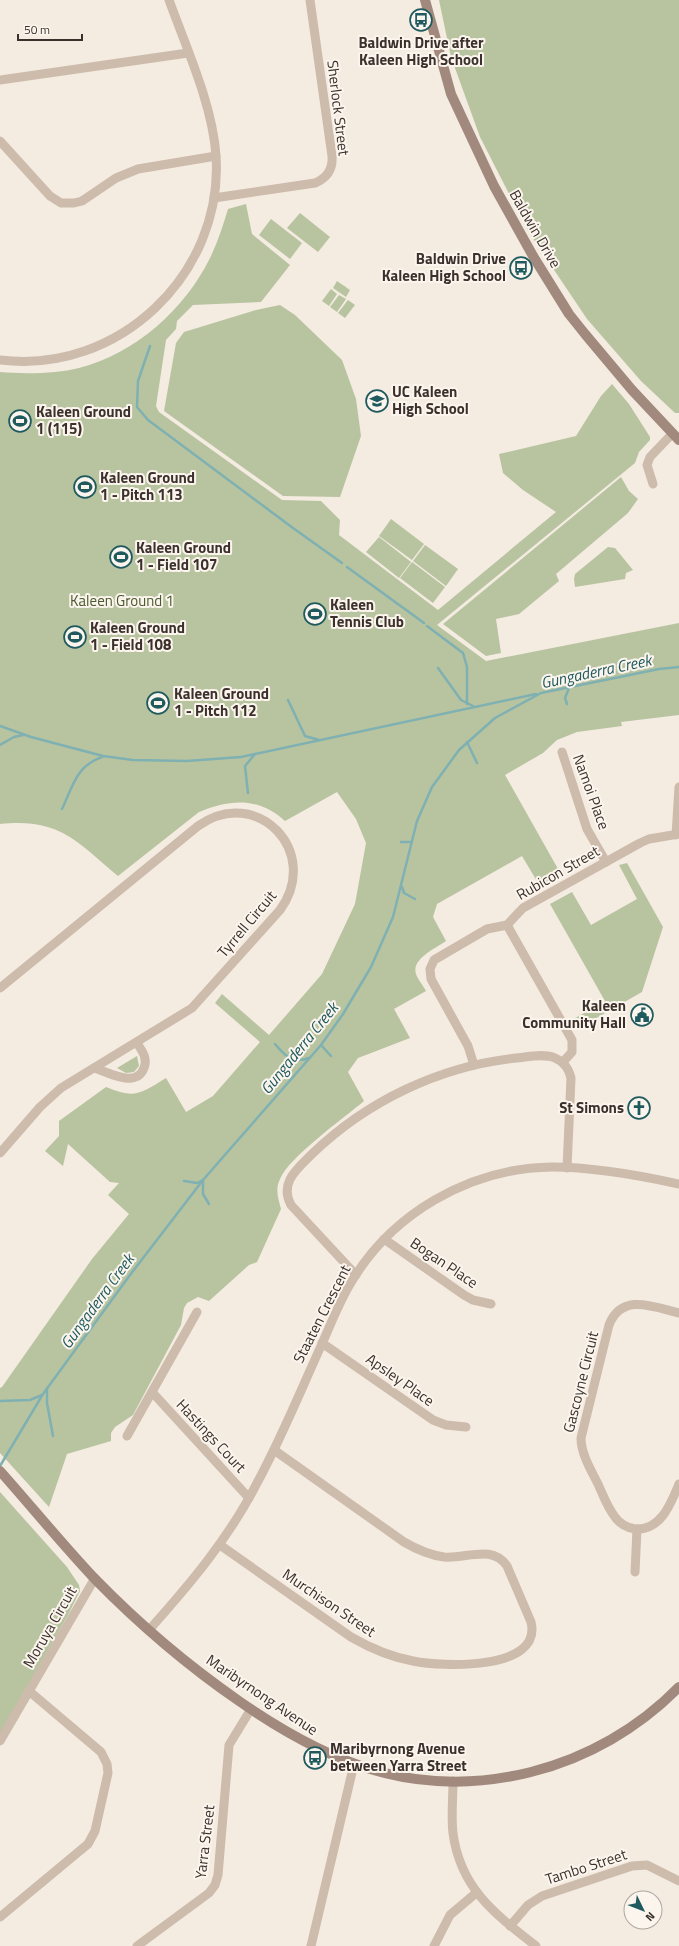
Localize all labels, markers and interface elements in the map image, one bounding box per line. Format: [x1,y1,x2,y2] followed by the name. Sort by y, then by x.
[408,7,434,33] bus stop icon: Baldwin Drive after Kaleen High School
[18,16,82,42] scale bar
[24,20,50,39] text: 50 m
[358,31,484,71] place label: Baldwin Drive after Kaleen High School
[321,59,356,158] street label: Sherlock Street
[504,185,567,272] street label: Baldwin Drive
[382,247,506,287] place label: Baldwin Drive Kaleen High School
[508,255,534,281] bus stop icon: Baldwin Drive Kaleen High School
[392,380,469,420] place label: UC Kaleen High School
[364,388,390,414] school or university icon: UC Kaleen High School
[36,400,131,440] place label: Kaleen Ground 1 (115)
[7,408,33,434] sports icon: Kaleen Ground 1 (115)
[100,466,195,506] place label: Kaleen Ground 1 - Pitch 113
[72,474,98,500] sports icon: Kaleen Ground 1 - Pitch 113
[136,536,231,576] place label: Kaleen Ground 1 - Field 107
[108,544,134,570] sports icon: Kaleen Ground 1 - Field 107
[70,589,174,612] park label: Kaleen Ground 1
[330,593,404,633] place label: Kaleen Tennis Club
[302,601,328,627] sports icon: Kaleen Tennis Club
[90,616,185,656] place label: Kaleen Ground 1 - Field 108
[62,624,88,650] sports icon: Kaleen Ground 1 - Field 108
[539,647,655,694] water label: Gungaderra Creek
[174,682,269,722] place label: Kaleen Ground 1 - Pitch 112
[145,690,171,716] sports icon: Kaleen Ground 1 - Pitch 112
[567,751,616,833] street label: Namoi Place
[512,839,604,906] street label: Rubicon Street
[212,884,282,962] street label: Tyrrell Circuit
[522,994,626,1034] place label: Kaleen Community Hall
[254,995,345,1099] water label: Gungaderra Creek
[629,1002,655,1028] public building icon: Kaleen Community Hall
[626,1095,652,1121] church icon: St Simons
[559,1096,624,1119] place label: St Simons
[406,1231,483,1294] street label: Bogan Place
[54,1247,141,1353] water label: Gungaderra Creek
[287,1260,357,1367] street label: Staaten Crescent
[557,1328,604,1435] street label: Gascoyne Circuit
[361,1347,439,1412] street label: Apsley Place
[171,1394,252,1478] street label: Hastings Court
[278,1563,381,1643] street label: Murchison Street
[17,1581,83,1672] street label: Moruya Circuit
[202,1648,323,1741] street label: Maribyrnong Avenue
[330,1737,467,1777] place label: Maribyrnong Avenue between Yarra Street
[302,1745,328,1771] bus stop icon: Maribyrnong Avenue between Yarra Street
[189,1803,221,1880] street label: Yarra Street
[542,1842,630,1891] street label: Tambo Street
[623,1890,663,1930] north arrow
[642,1909,659,1925] text: N

